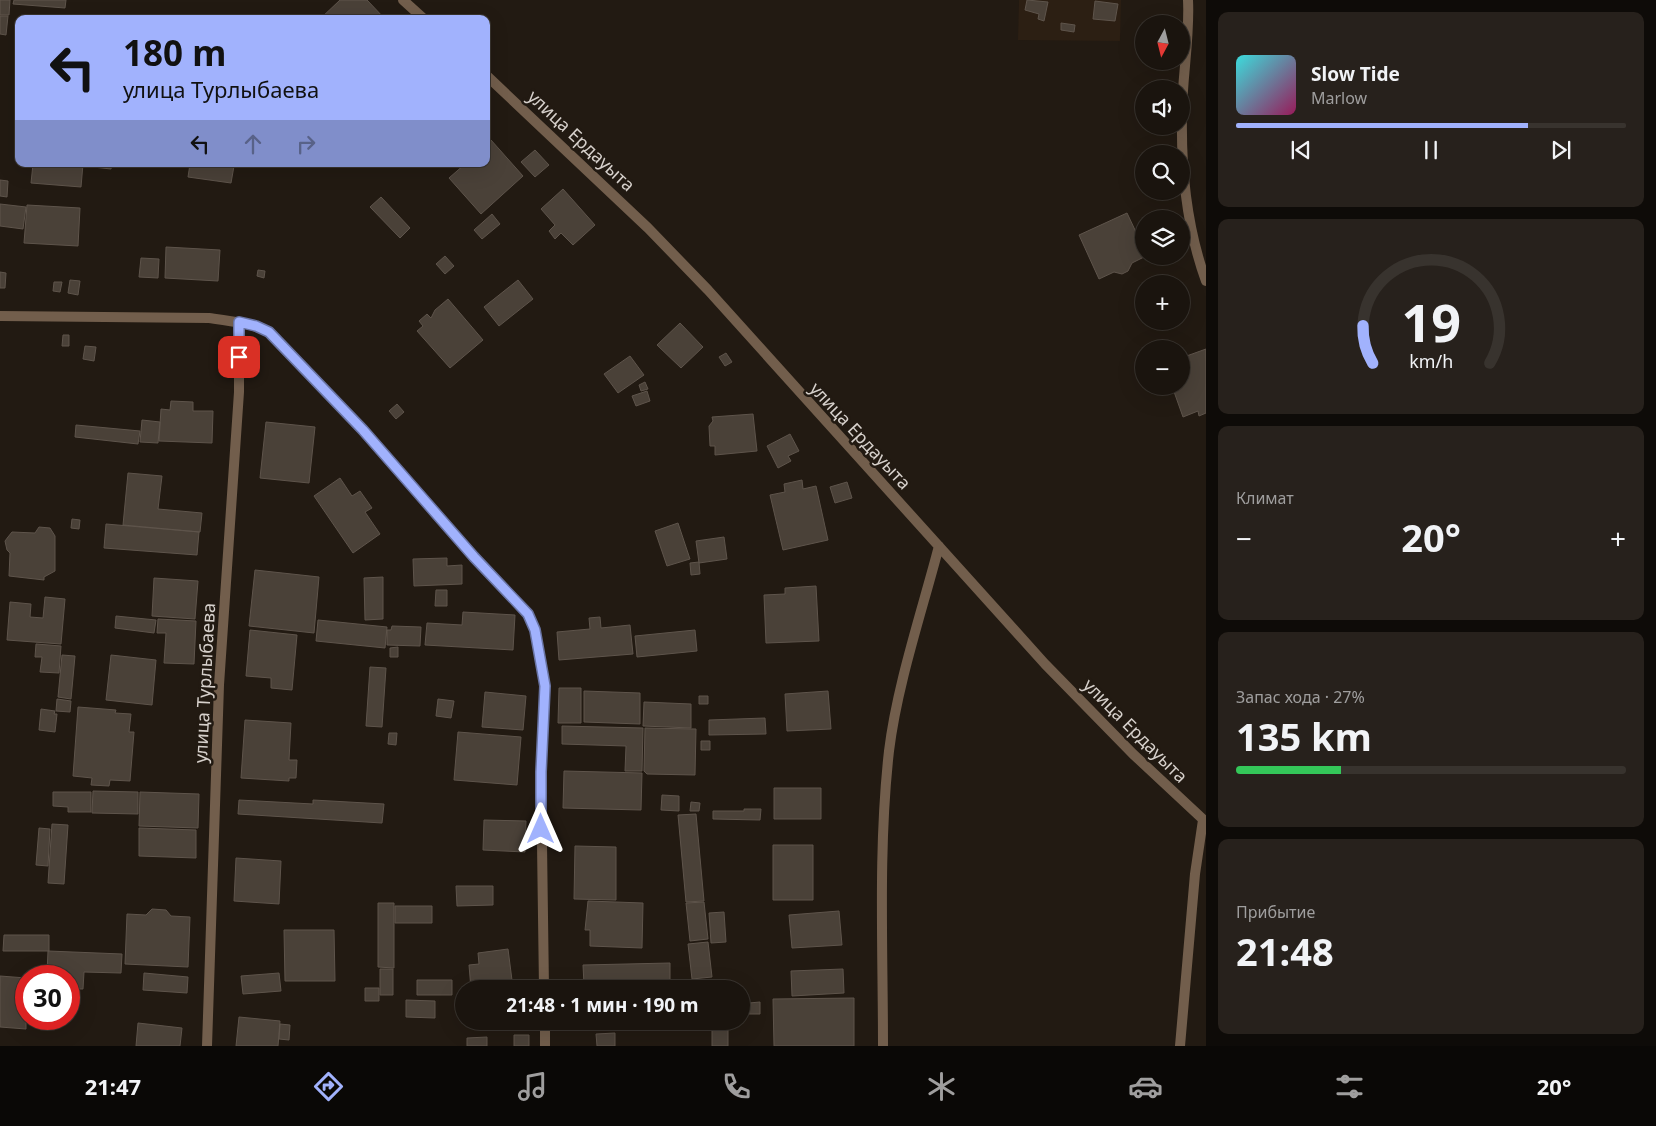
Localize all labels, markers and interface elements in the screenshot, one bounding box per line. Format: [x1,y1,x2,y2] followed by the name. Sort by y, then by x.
[1135,15,1190,70] north arrow
[1135,15,1190,395] map controls
[123,29,226,76] text: 180 m
[40,35,105,100] icon: left
[1311,61,1400,87] text: Slow Tide
[123,74,319,104] text: улица Турлыбаева
[1135,80,1190,135] button: sound
[523,84,640,196] street label: улица Ердауыта
[1311,87,1367,109] text: Marlow
[186,130,214,158] icon: left
[239,130,267,158] icon: ahead
[292,130,320,158] icon: right
[1287,136,1315,164] icon: previous
[1417,136,1445,164] icon: pause
[1547,136,1575,164] icon: next
[1135,145,1190,200] button: search
[1135,210,1190,265] button: layers
[1135,275,1190,330] button: +
[1401,286,1461,357] text: 19
[218,336,260,378] pin
[1135,340,1190,395] button: −
[225,343,253,371] icon: arrive
[1409,349,1453,373] text: km/h
[805,377,917,494] street label: улица Ердауыта
[1236,487,1294,509] text: Климат
[1401,511,1461,563] text: 20°
[1236,519,1252,557] text: −
[1610,519,1626,557] text: +
[188,602,220,764] street label: улица Турлыбаева
[1078,673,1193,788] street label: улица Ердауыта
[1236,686,1365,708] text: Запас хода · 27%
[1236,710,1372,762] text: 135 km
[514,802,566,854] position arrow
[1236,901,1315,923] text: Прибытие
[1236,925,1334,977] text: 21:48
[15,965,80,1030] speed limit sign: 30
[506,992,699,1018] text: 21:48 · 1 мин · 190 m
[311,1069,346,1104] icon: directions
[515,1069,550,1104] icon: music
[719,1069,754,1104] icon: phone
[924,1069,959,1104] icon: climate
[1128,1069,1163,1104] icon: car
[1332,1069,1367,1104] icon: filters
[85,1071,141,1101] text: 21:47
[1537,1071,1571,1101] text: 20°

